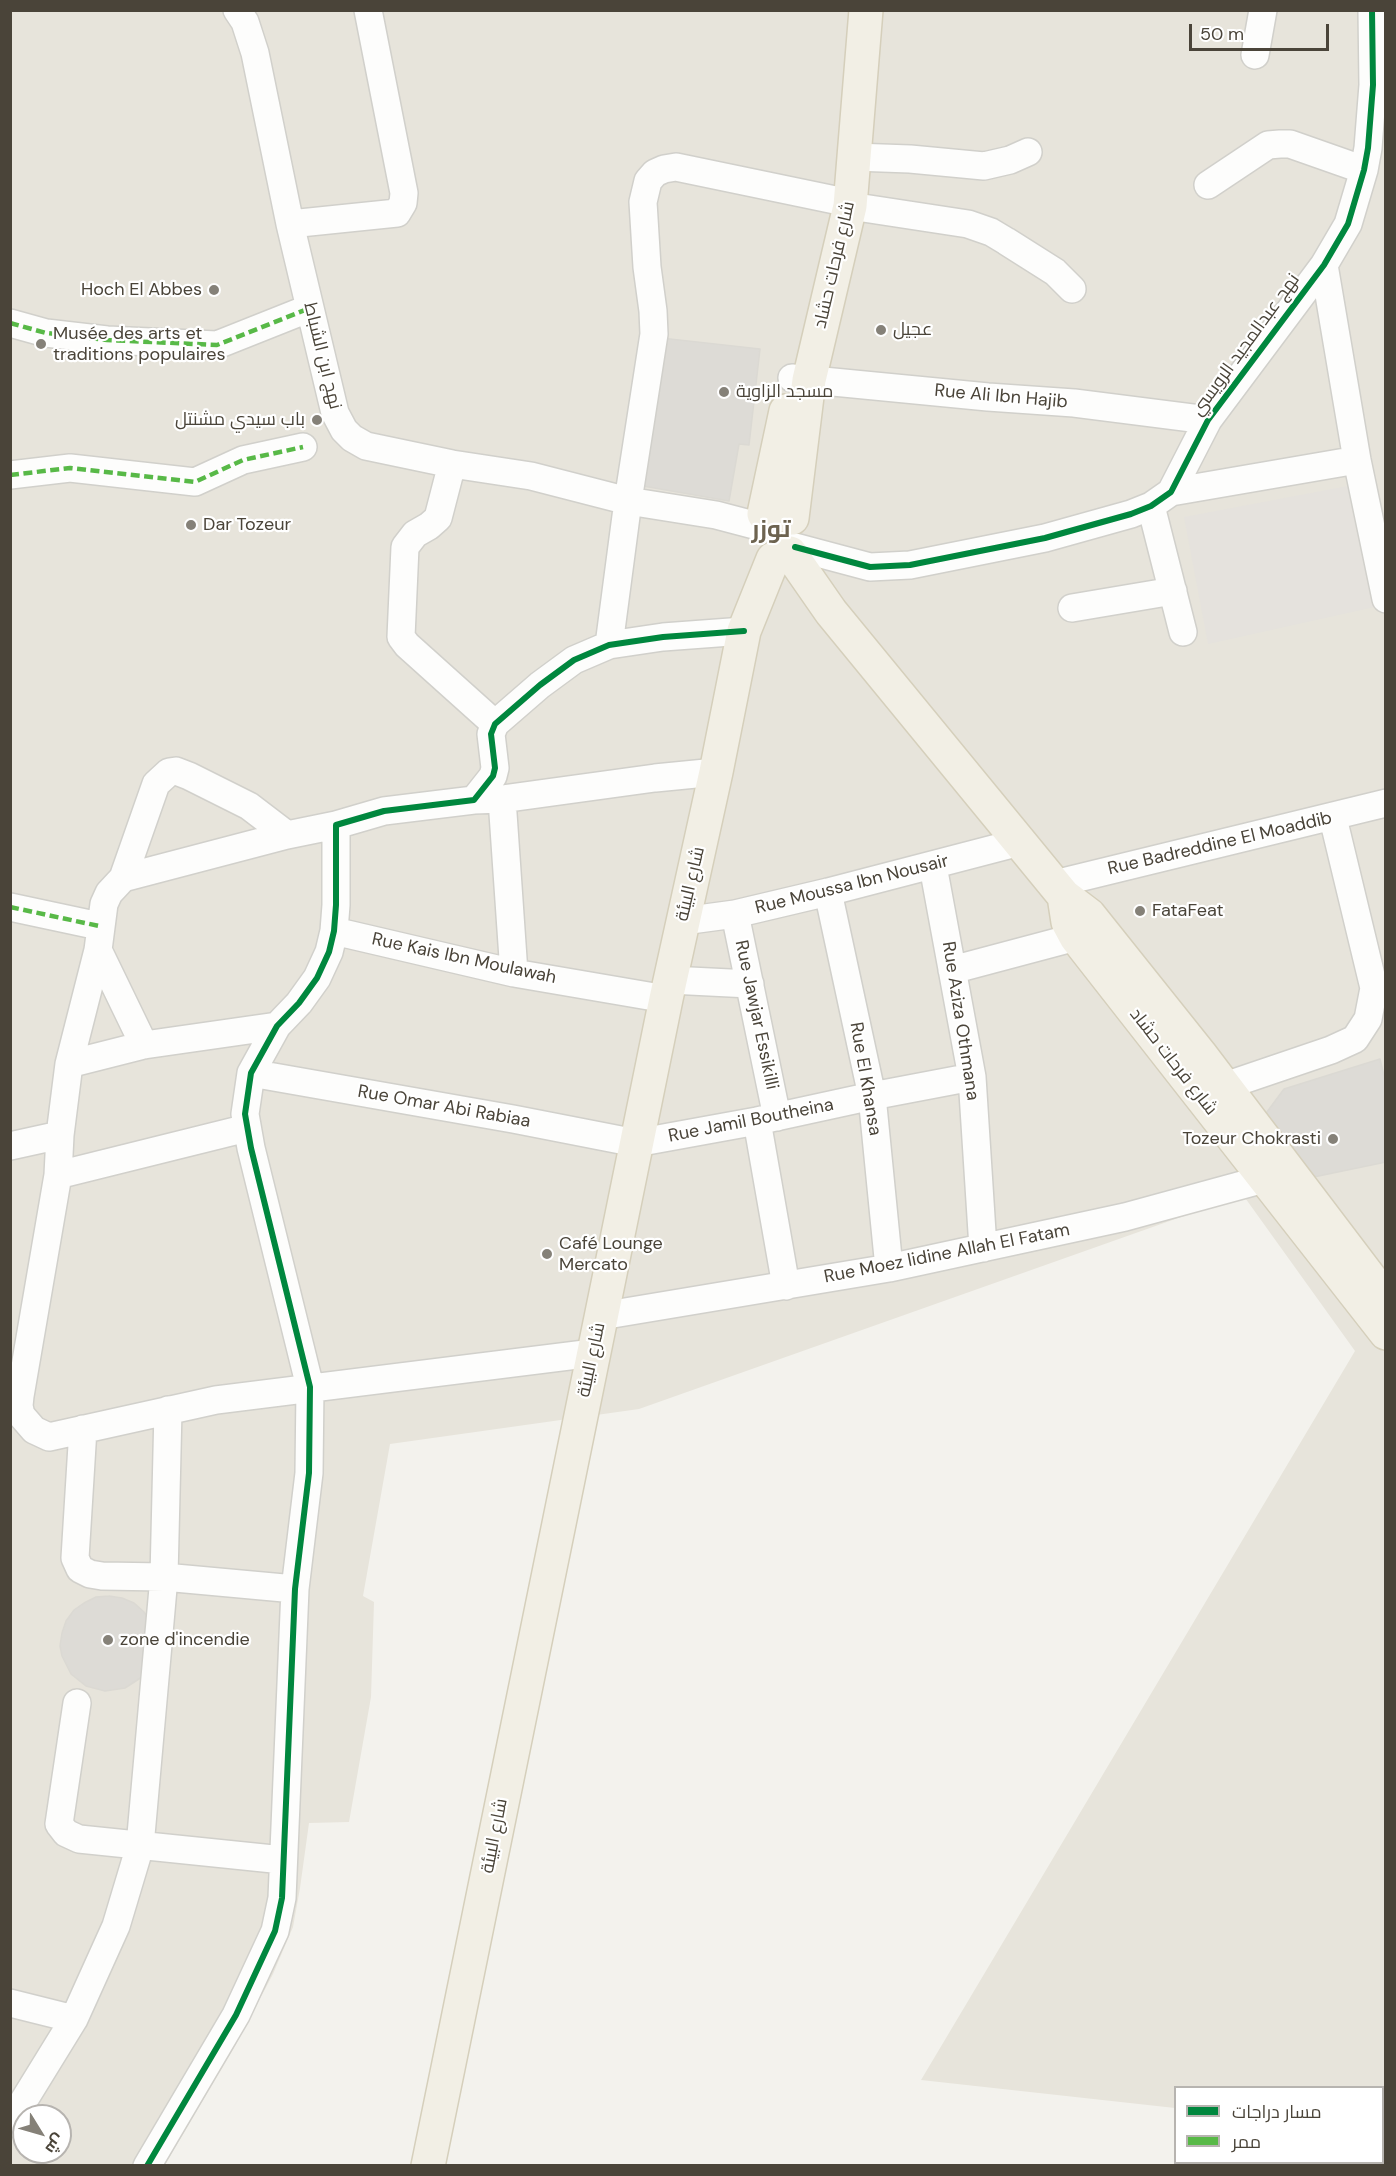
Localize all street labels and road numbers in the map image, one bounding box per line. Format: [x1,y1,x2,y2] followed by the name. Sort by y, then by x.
[810,199,860,331] street label: شارع فرحات حشاد
[1187,270,1305,420] street label: نهج عبدالمجيد الرويسي
[298,300,346,412] street label: نهج ابن الشباط
[933,380,1069,414] street label: Rue Ali Ibn Hajib
[1106,808,1334,880] street label: Rue Badreddine El Moaddib
[672,845,710,923] street label: شارع البيئة
[753,850,951,920] street label: Rue Moussa Ibn Nousair
[370,929,558,989] street label: Rue Kais Ibn Moulawah
[730,938,782,1092] street label: Rue Jawjar Essikilli
[937,940,983,1102] street label: Rue Aziza Othmana
[1125,1004,1221,1120] street label: شارع فرحات حشاد
[844,1021,886,1137] street label: Rue El Khansa
[356,1081,532,1133] street label: Rue Omar Abi Rabiaa
[667,1094,835,1148] street label: Rue Jamil Boutheina
[822,1220,1072,1288] street label: Rue Moez lidine Allah El Fatam
[574,1321,610,1399] street label: شارع البيئة
[477,1797,513,1875] street label: شارع البيئة

